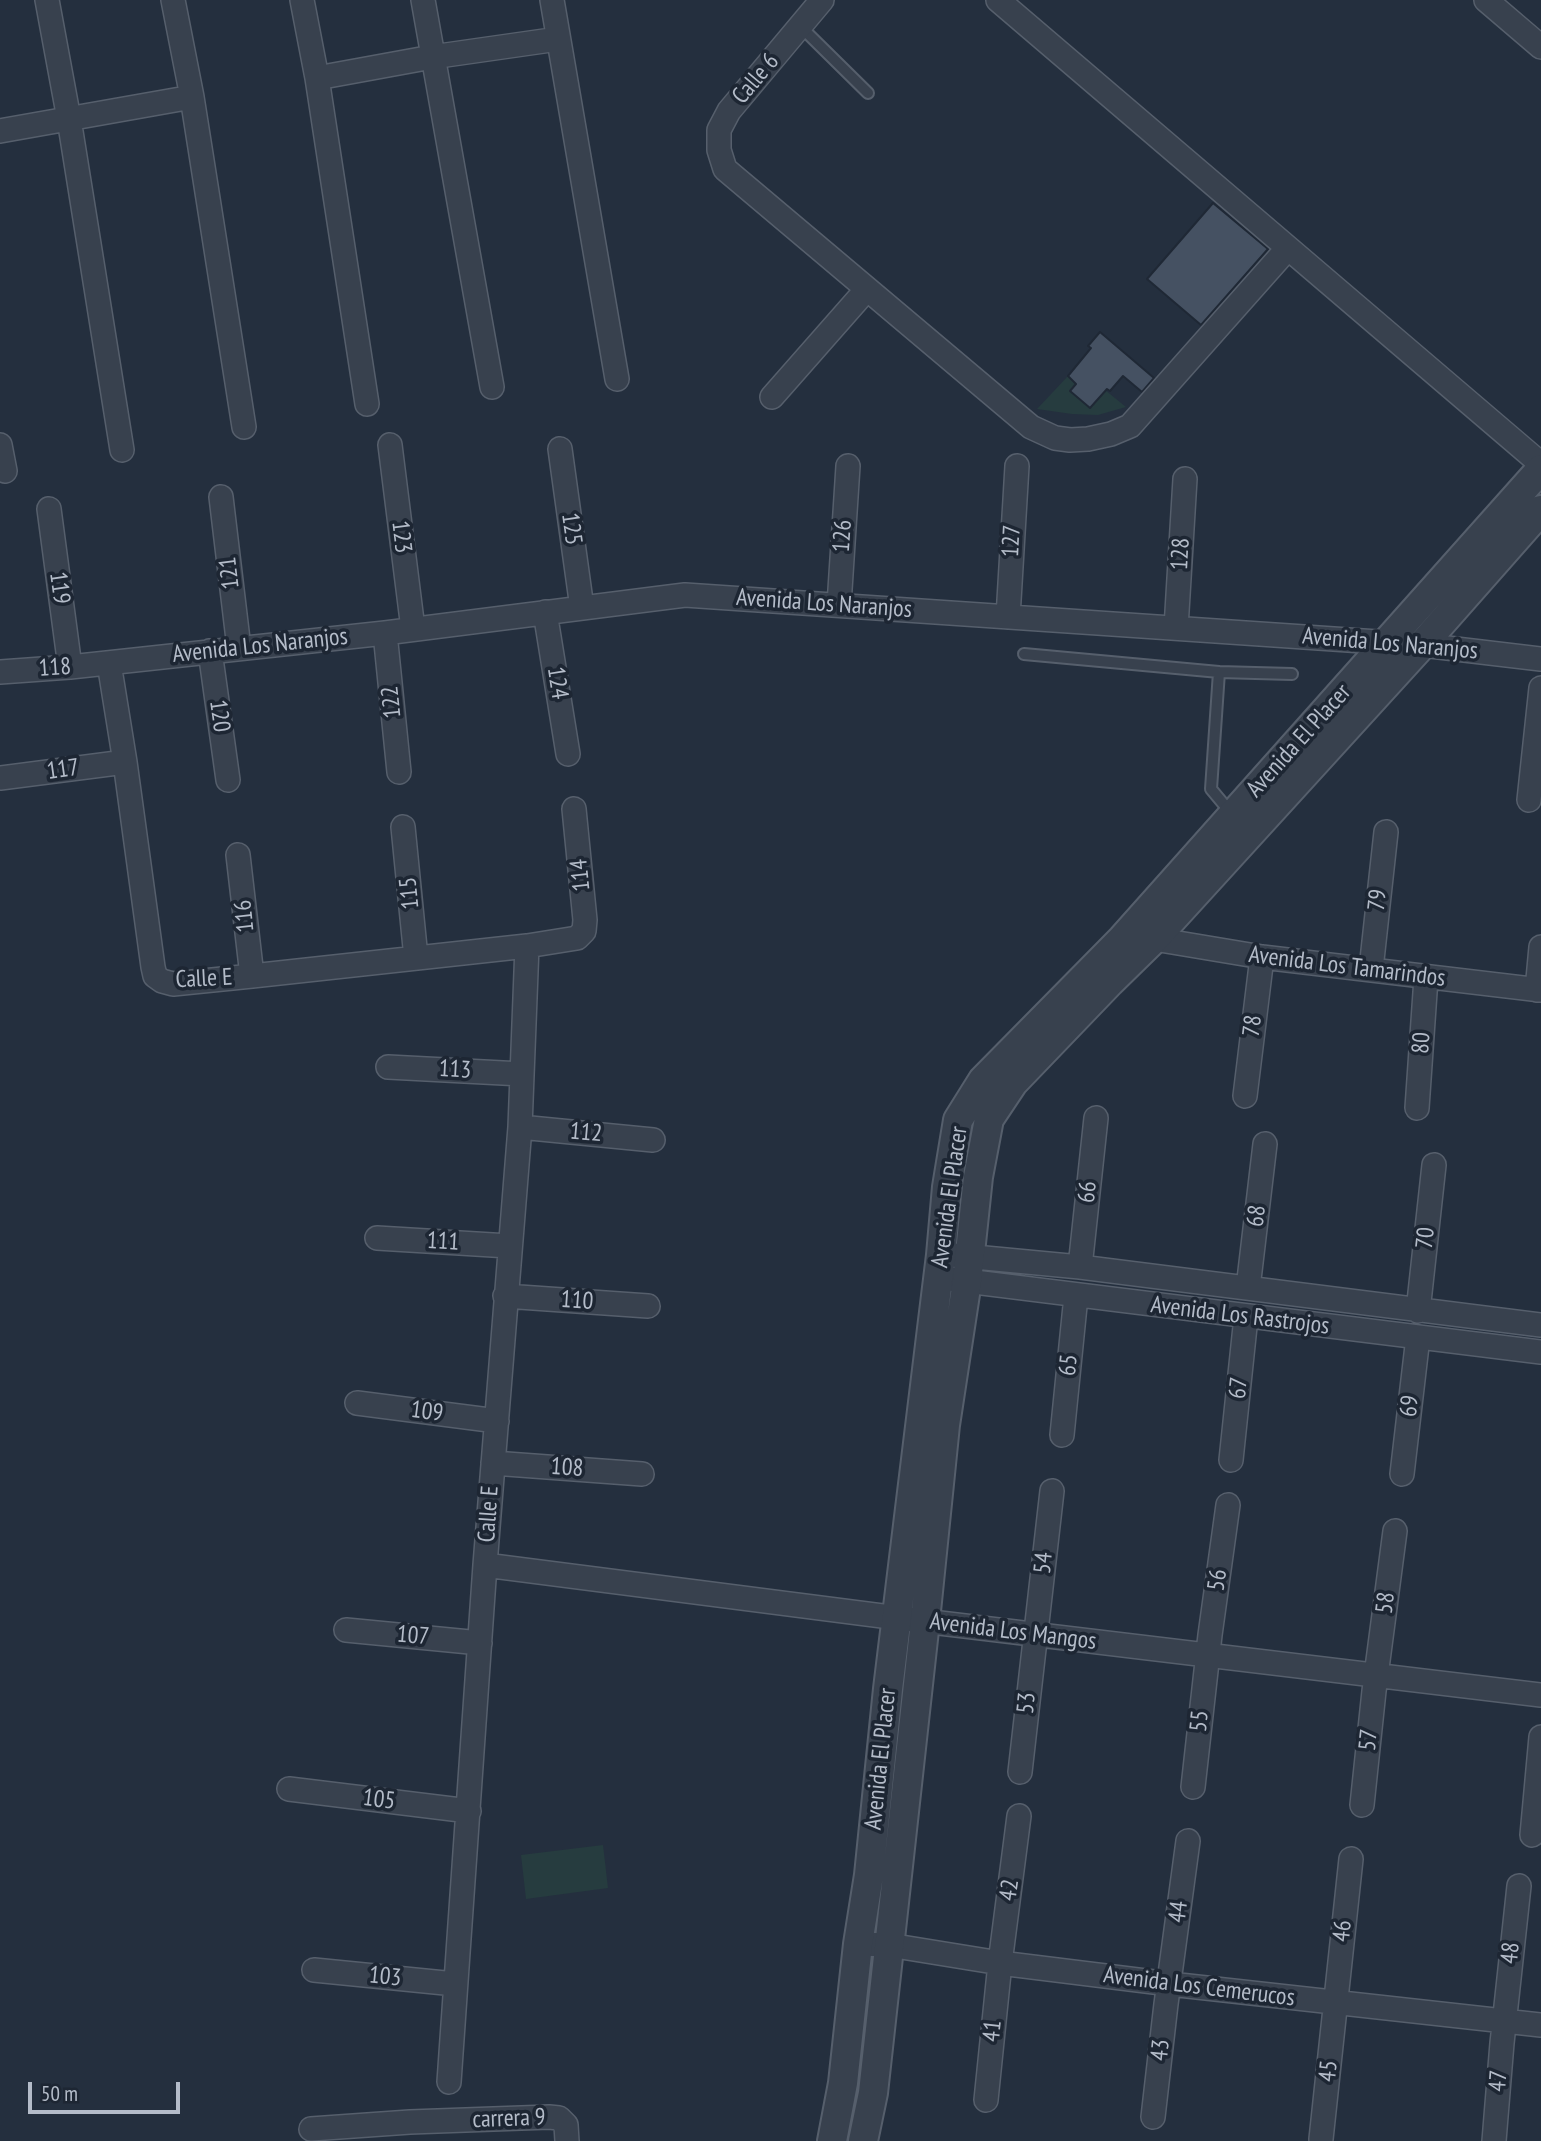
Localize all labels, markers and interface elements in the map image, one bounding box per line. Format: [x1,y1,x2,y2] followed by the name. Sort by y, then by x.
[727,48,785,110] street label: Calle 6
[554,511,588,547] street label: 125
[385,519,417,555] street label: 123
[828,519,858,553] street label: 126
[997,524,1027,558] street label: 127
[1166,537,1196,571] street label: 128
[214,555,246,591] street label: 121
[42,570,76,606] street label: 119
[735,583,913,625] street label: Avenida Los Naranjos
[171,622,349,670] street label: Avenida Los Naranjos
[1301,622,1479,666] street label: Avenida Los Naranjos
[38,653,72,683] street label: 118
[540,665,574,701] street label: 124
[1241,679,1357,803] street label: Avenida El Placer
[376,684,408,720] street label: 122
[202,698,236,734] street label: 120
[45,753,81,787] street label: 117
[565,857,597,893] street label: 114
[394,875,426,911] street label: 115
[1363,888,1393,912] street label: 79
[229,898,261,934] street label: 116
[1247,941,1447,993] street label: Avenida Los Tamarindos
[175,963,233,995] street label: Calle E
[1237,1014,1269,1038] street label: 78
[1407,1031,1437,1055] street label: 80
[438,1055,472,1085] street label: 113
[569,1117,603,1149] street label: 112
[926,1125,974,1269] street label: Avenida El Placer
[1073,1180,1103,1204] street label: 66
[1241,1204,1273,1228] street label: 68
[1411,1226,1441,1250] street label: 70
[426,1227,460,1257] street label: 111
[560,1286,594,1316] street label: 110
[1149,1291,1331,1341] street label: Avenida Los Rastrojos
[1054,1353,1084,1377] street label: 65
[1224,1376,1254,1400] street label: 67
[1395,1394,1425,1418] street label: 69
[409,1396,445,1428] street label: 109
[550,1453,584,1483] street label: 108
[473,1485,505,1543] street label: Calle E
[1029,1551,1059,1575] street label: 54
[1202,1567,1234,1593] street label: 56
[1370,1591,1402,1615] street label: 58
[928,1608,1098,1656] street label: Avenida Los Mangos
[396,1620,430,1652] street label: 107
[859,1687,903,1831] street label: Avenida El Placer
[1012,1691,1042,1715] street label: 53
[1185,1709,1215,1733] street label: 55
[1354,1728,1384,1752] street label: 57
[361,1784,397,1816] street label: 105
[994,1877,1026,1903] street label: 42
[1163,1900,1195,1924] street label: 44
[1328,1919,1358,1943] street label: 46
[1496,1941,1526,1965] street label: 48
[367,1961,403,1993] street label: 103
[1102,1961,1296,2013] street label: Avenida Los Cemerucos
[978,2019,1008,2043] street label: 41
[1146,2038,1176,2062] street label: 43
[1314,2059,1344,2083] street label: 45
[32,2068,184,2112] scale bar
[1484,2069,1514,2093] street label: 47
[41,2080,78,2107] text: 50 m
[472,2103,546,2135] street label: carrera 9

